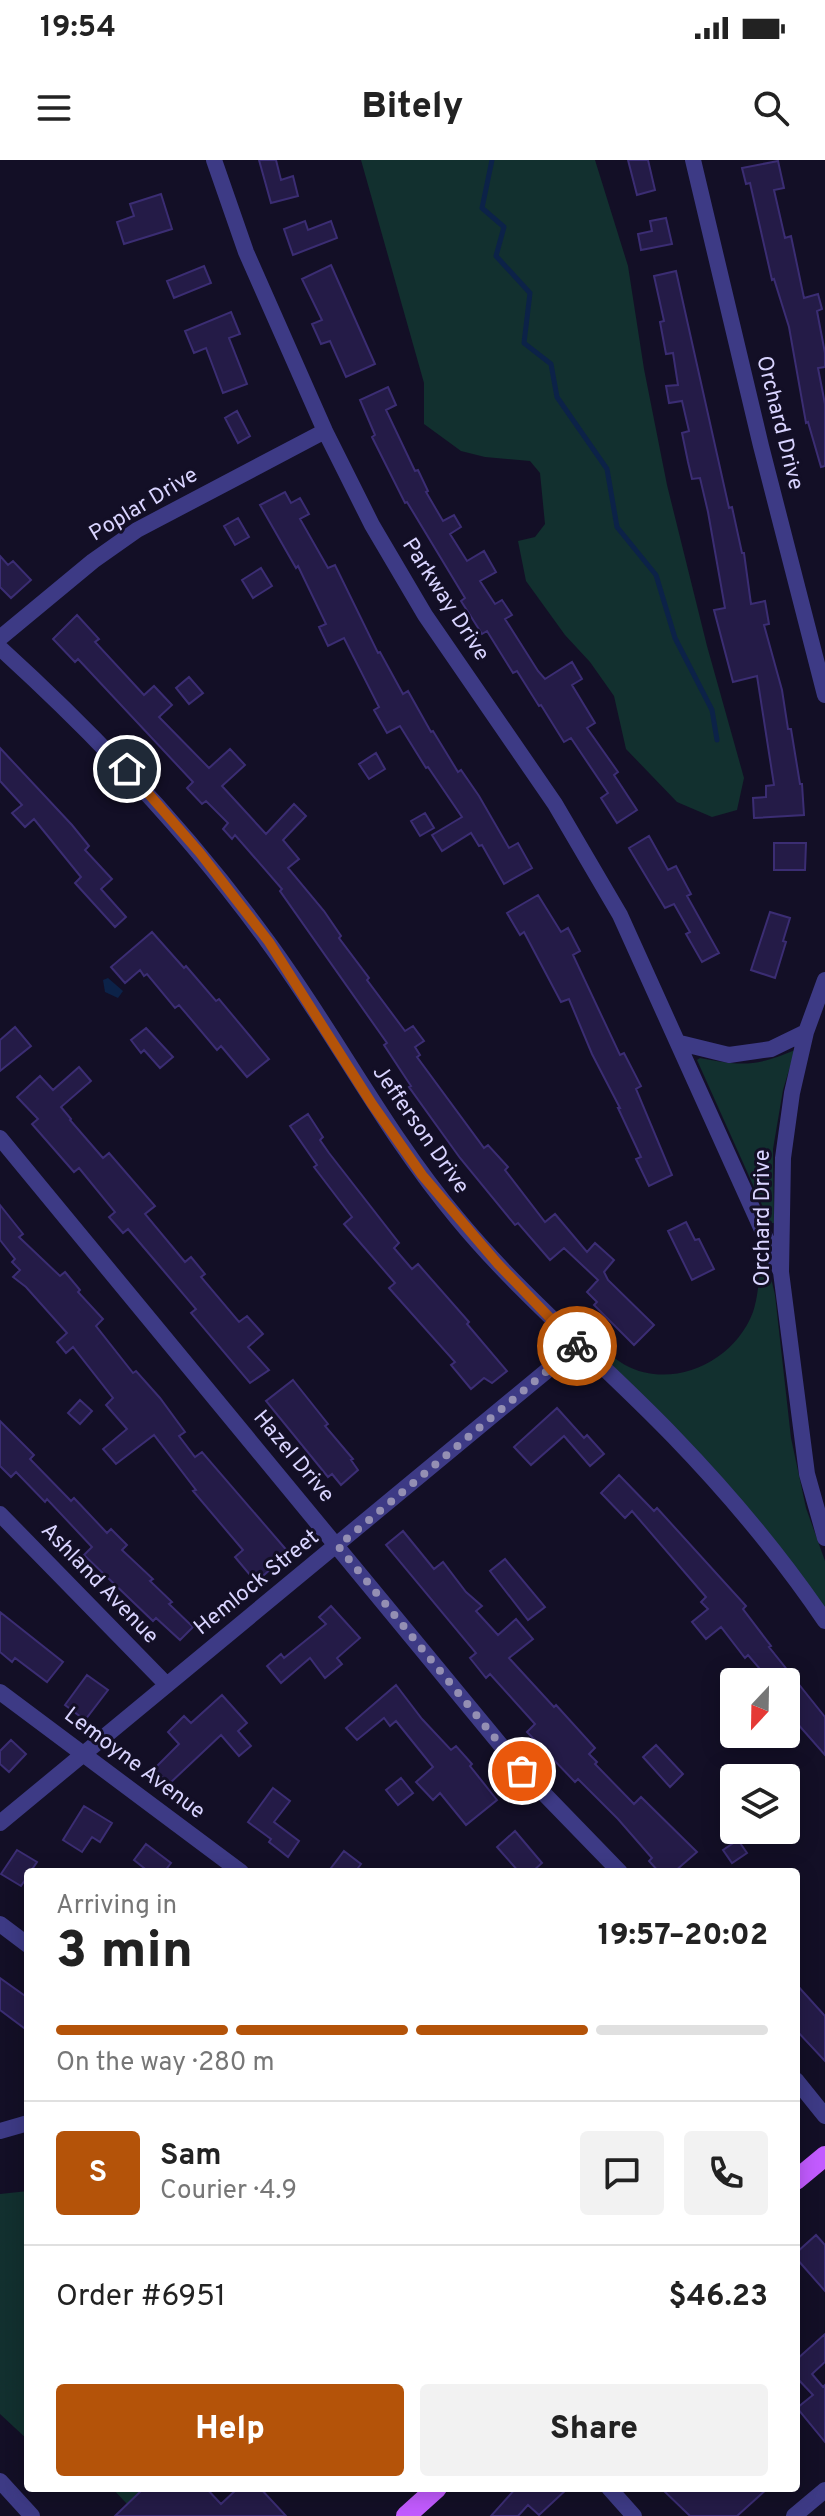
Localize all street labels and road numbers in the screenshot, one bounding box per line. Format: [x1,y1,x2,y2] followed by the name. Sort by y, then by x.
[749,353,809,493] street label: Orchard Drive
[85,462,203,548] street label: Poplar Drive
[395,534,495,666] street label: Parkway Drive
[366,1060,474,1200] street label: Jefferson Drive
[750,1149,777,1287] street label: Orchard Drive
[247,1405,339,1509] street label: Hazel Drive
[34,1518,164,1650] street label: Ashland Avenue
[189,1524,325,1642] street label: Hemlock Street
[58,1702,210,1826] street label: Lemoyne Avenue

